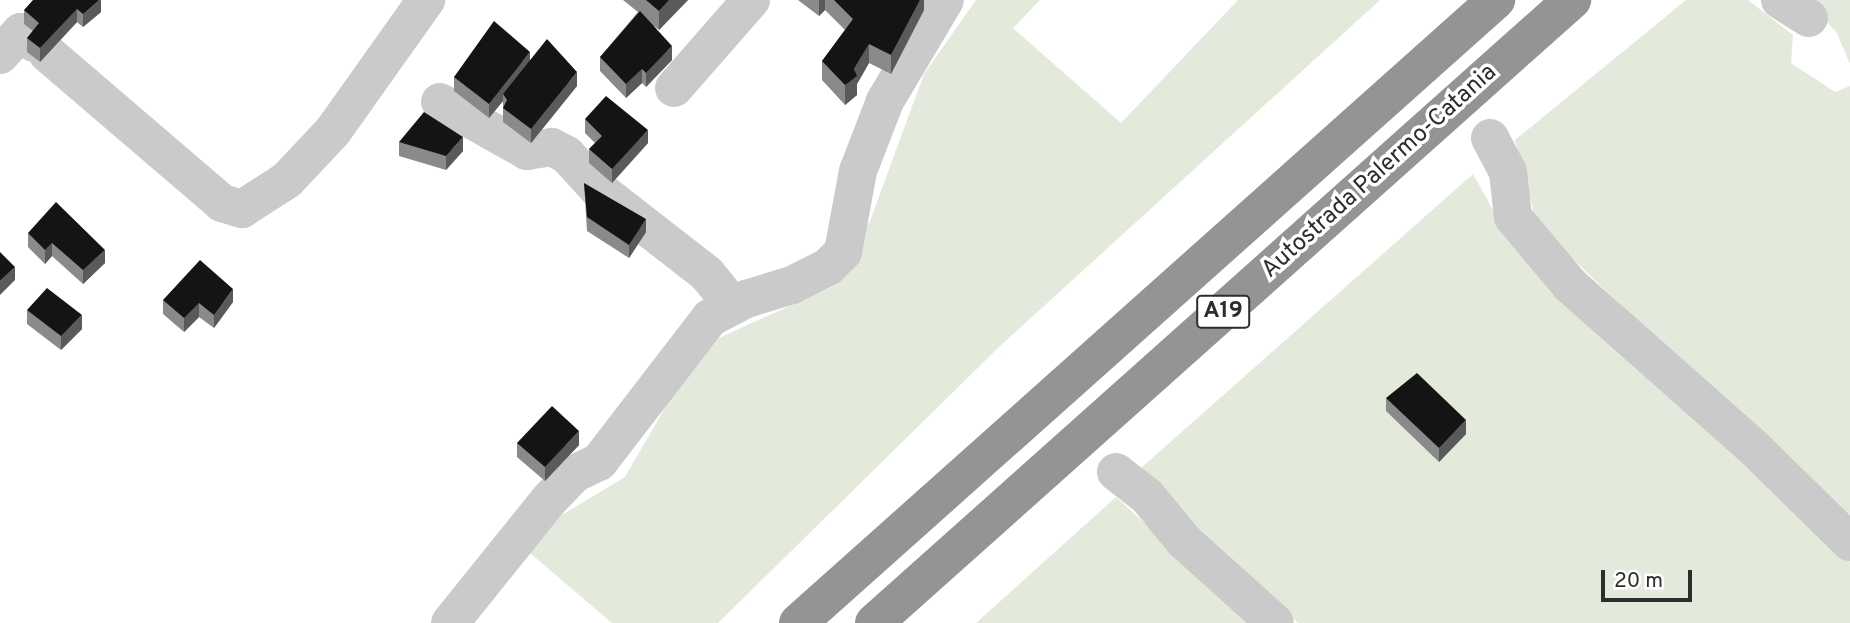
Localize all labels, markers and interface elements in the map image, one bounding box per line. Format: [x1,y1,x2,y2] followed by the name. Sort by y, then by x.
[1257,59,1503,285] street label: Autostrada Palermo-Catania
[1195,292,1251,332] road number: A19
[1605,556,1696,600] scale bar
[1614,568,1663,595] text: 20 m

